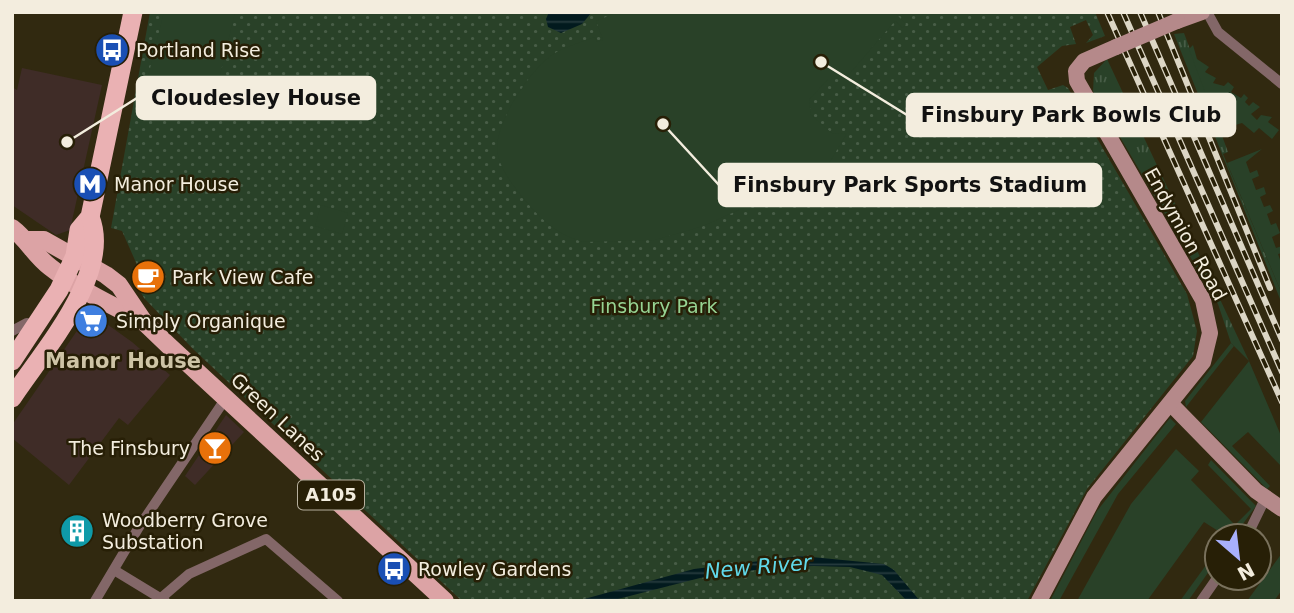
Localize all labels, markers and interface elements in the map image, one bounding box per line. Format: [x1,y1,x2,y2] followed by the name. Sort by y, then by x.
[93,31,131,69] bus stop icon: Portland Rise
[136,39,261,61] place label: Portland Rise
[137,77,375,119] callout: Cloudesley House
[151,86,361,110] text: Cloudesley House
[907,94,1235,136] callout: Finsbury Park Bowls Club
[921,103,1221,127] text: Finsbury Park Bowls Club
[719,164,1101,206] callout: Finsbury Park Sports Stadium
[1140,164,1232,304] street label: Endymion Road
[71,165,109,203] metro station icon: Manor House
[114,173,239,195] place label: Manor House
[733,173,1087,197] text: Finsbury Park Sports Stadium
[129,258,167,296] cafe icon: Park View Cafe
[172,266,314,288] place label: Park View Cafe
[590,295,718,317] park label: Finsbury Park
[72,302,110,340] supermarket icon: Simply Organique
[116,310,286,332] place label: Simply Organique
[45,349,201,373] district label: Manor House
[227,368,329,466] street label: Green Lanes
[196,429,234,467] bar icon: The Finsbury
[68,437,190,459] place label: The Finsbury
[298,480,364,509] road number: A105
[102,509,268,553] place label: Woodberry Grove Substation
[58,512,96,550] building icon: Woodberry Grove Substation
[1203,522,1273,592] north arrow
[375,550,413,588] bus stop icon: Rowley Gardens
[704,550,814,584] water label: New River
[418,558,571,580] place label: Rowley Gardens
[1234,559,1258,585] text: N

